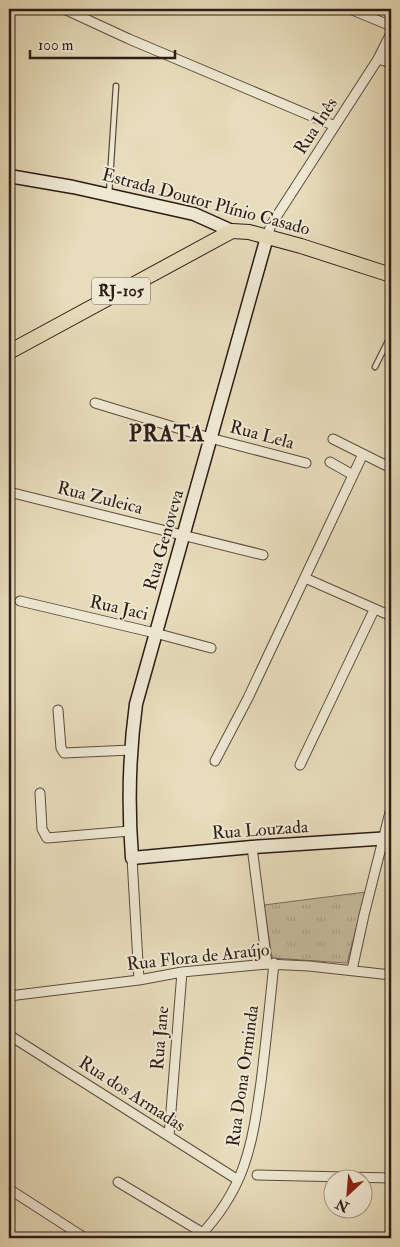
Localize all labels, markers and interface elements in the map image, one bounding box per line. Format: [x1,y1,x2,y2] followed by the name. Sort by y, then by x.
[30,28,175,60] scale bar
[38,36,74,55] text: 100 m
[289,93,343,159] street label: Rua Inês
[99,163,313,241] street label: Estrada Doutor Plínio Casado
[92,278,150,304] road number: RJ-105
[227,415,297,455] street label: Rua Lela
[129,420,205,448] district label: PRATA
[55,476,146,520] street label: Rua Zuleica
[139,486,190,593] street label: Rua Genoveva
[87,590,151,626] street label: Rua Jaci
[211,815,310,845] street label: Rua Louzada
[125,938,271,976] street label: Rua Flora de Araújo
[222,1003,264,1148] street label: Rua Dona Orminda
[146,1004,174,1071] street label: Rua Jane
[74,1051,190,1137] street label: Rua dos Armadas
[322,1170,372,1220] north arrow
[333,1195,353,1216] text: N

